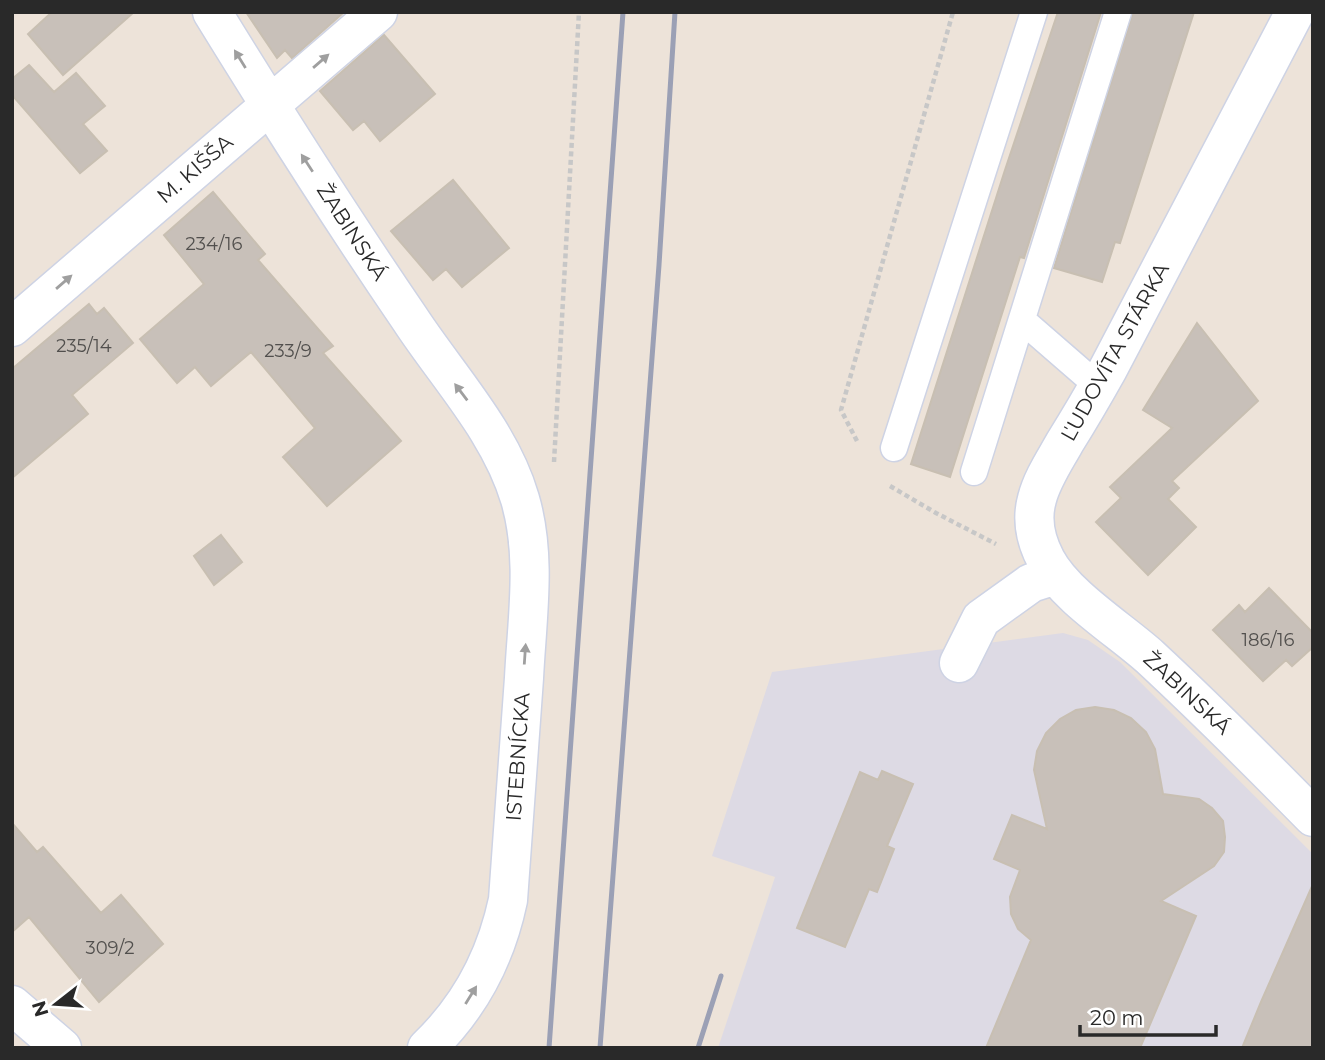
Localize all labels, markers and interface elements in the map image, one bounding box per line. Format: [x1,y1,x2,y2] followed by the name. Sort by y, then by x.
[234,49,247,68] one-way arrow
[312,53,330,69] one-way arrow
[152,128,238,208] street label: M. KIŠŠA
[300,153,313,172] one-way arrow
[312,179,393,286] street label: ŽABINSKÁ
[186,233,242,255] house number: 234/16
[1055,258,1174,445] street label: ĽUDOVÍTA STÁRKA
[55,274,73,290] one-way arrow
[56,335,112,357] house number: 235/14
[264,340,312,362] house number: 233/9
[454,383,468,401] one-way arrow
[1241,629,1295,651] house number: 186/16
[520,642,531,664] one-way arrow
[1138,646,1237,740] street label: ŽABINSKÁ
[501,691,535,822] street label: ISTEBNÍCKA
[86,937,134,959] house number: 309/2
[21,969,91,1039] north arrow
[464,986,477,1005] one-way arrow
[1080,993,1216,1038] scale bar
[27,998,53,1020] text: N
[1090,1005,1144,1030] text: 20 m

